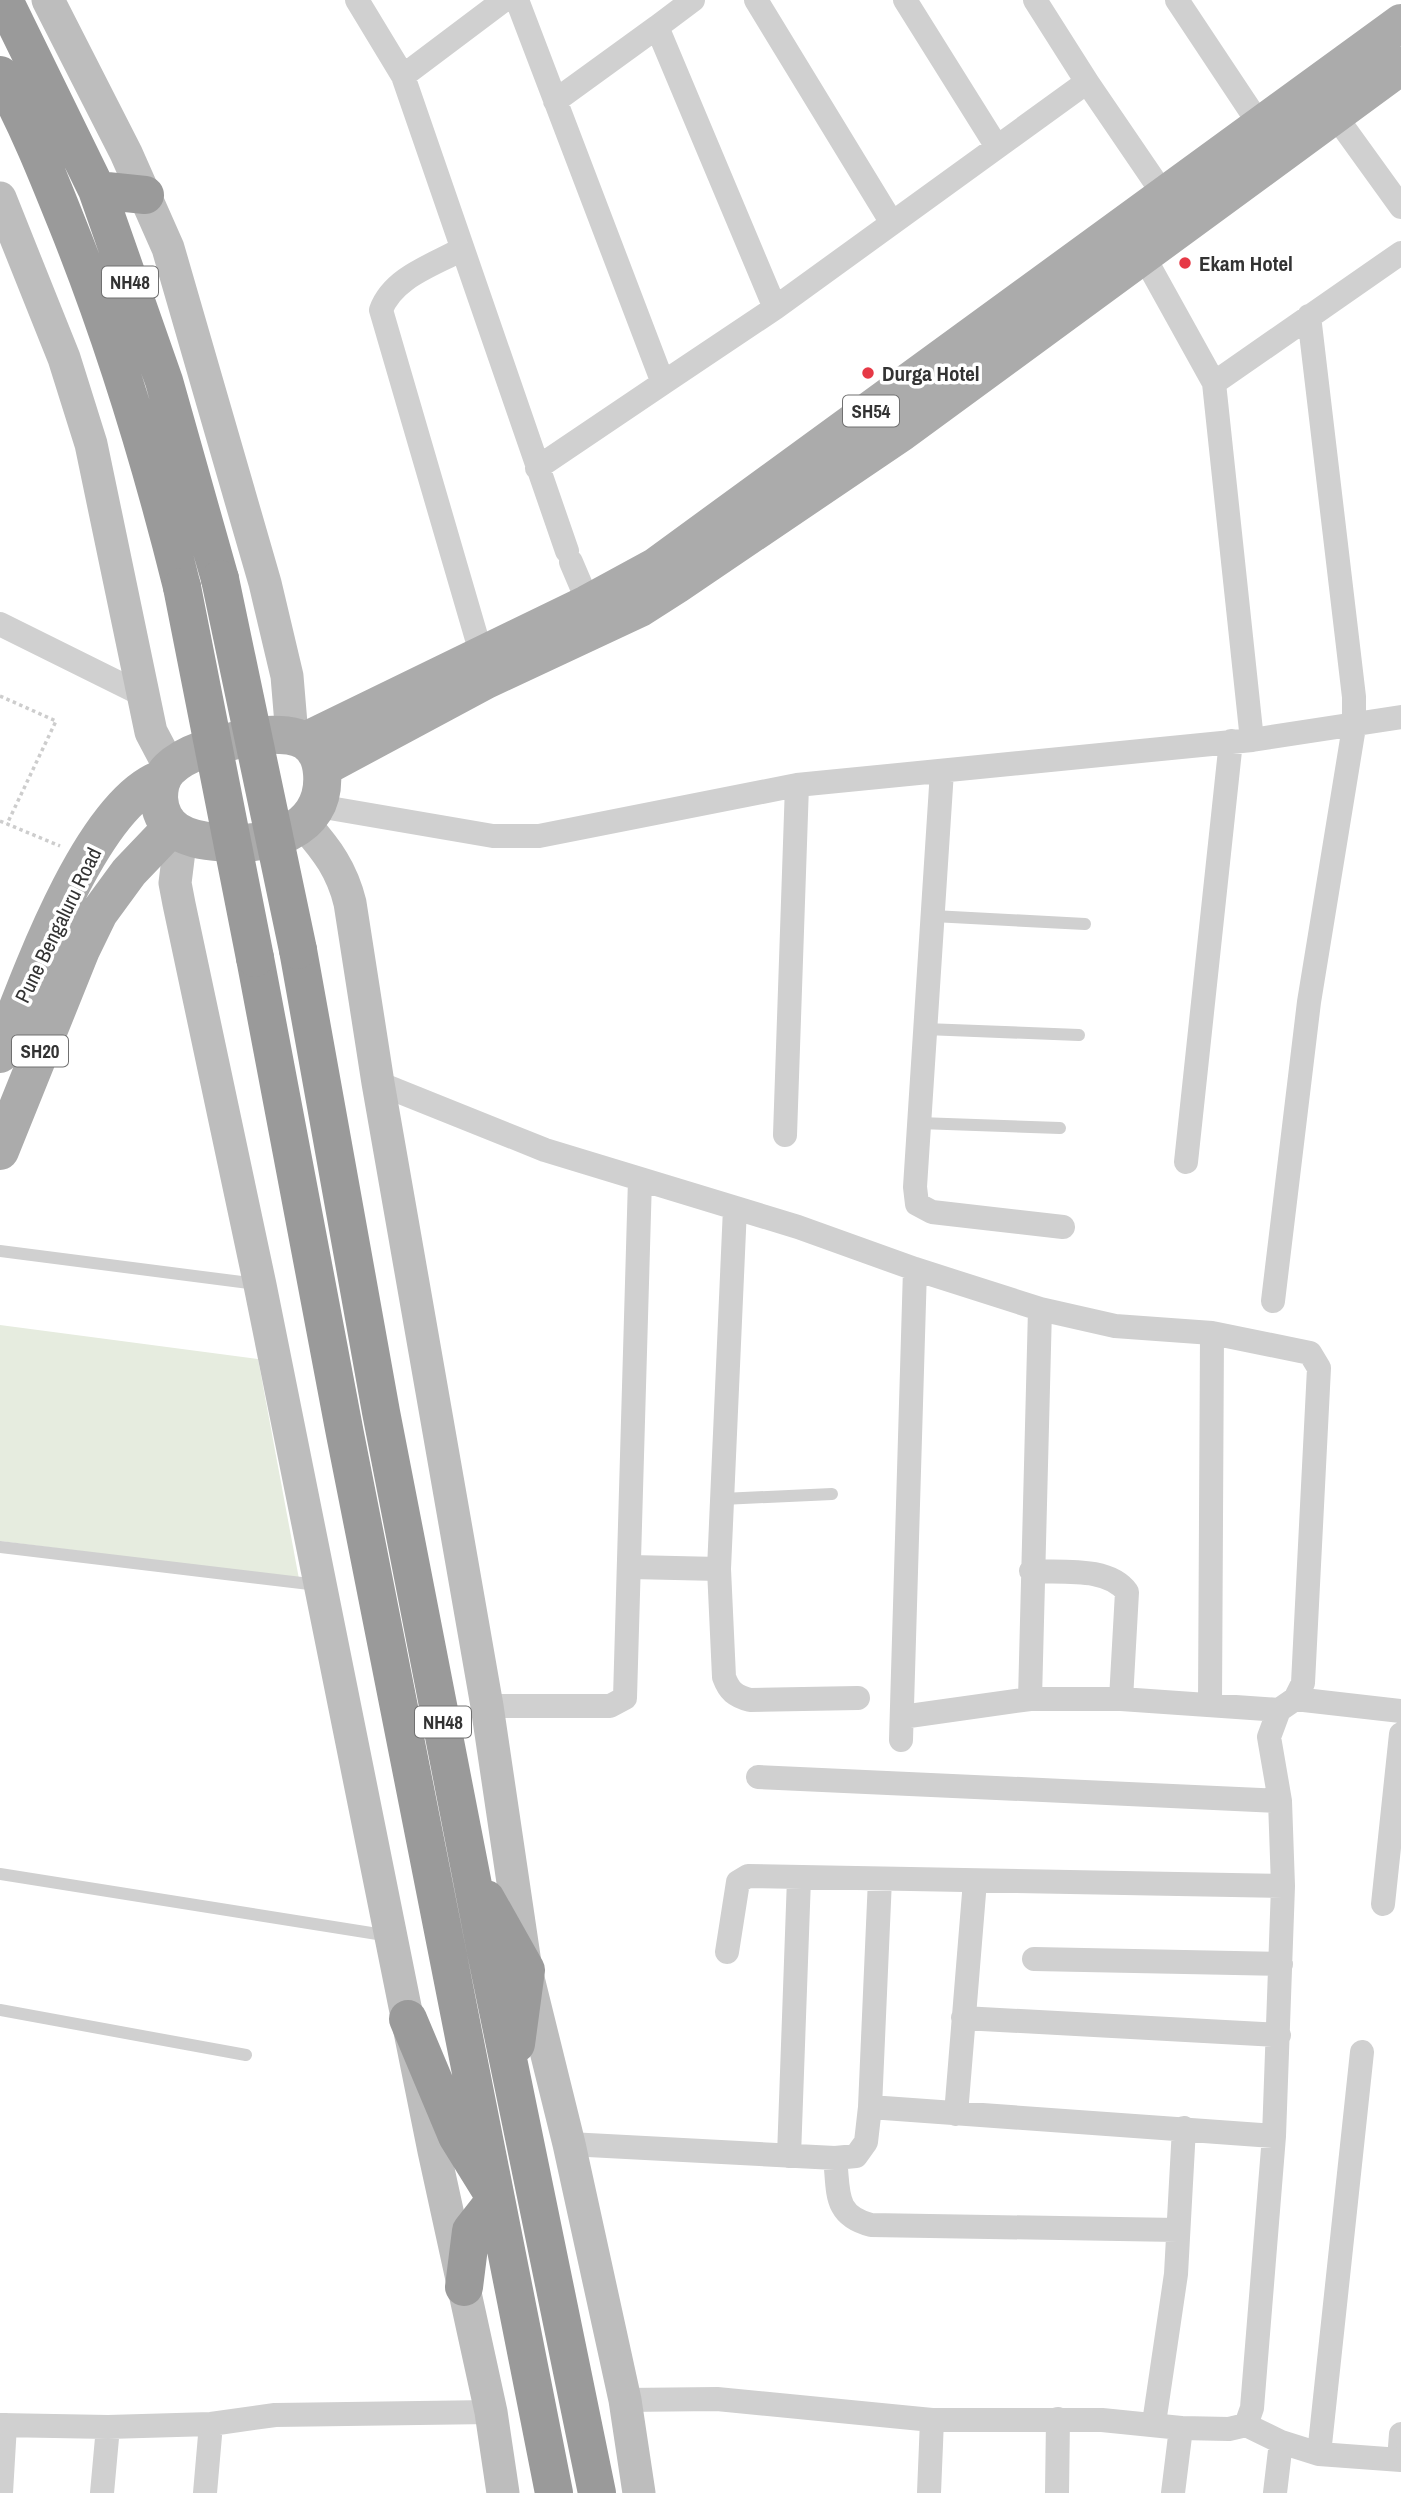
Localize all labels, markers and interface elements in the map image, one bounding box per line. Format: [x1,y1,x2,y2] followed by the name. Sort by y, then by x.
[1199,249,1293,278] place label: Ekam Hotel
[1177,255,1193,271] marker: Ekam Hotel
[102,266,158,298] road number: NH48
[882,359,980,388] place label: Durga Hotel
[860,365,876,381] marker: Durga Hotel
[843,396,899,426] road number: SH54
[8,842,108,1008] street label: Pune Bengaluru Road
[12,1036,68,1066] road number: SH20
[415,1706,471,1738] road number: NH48

